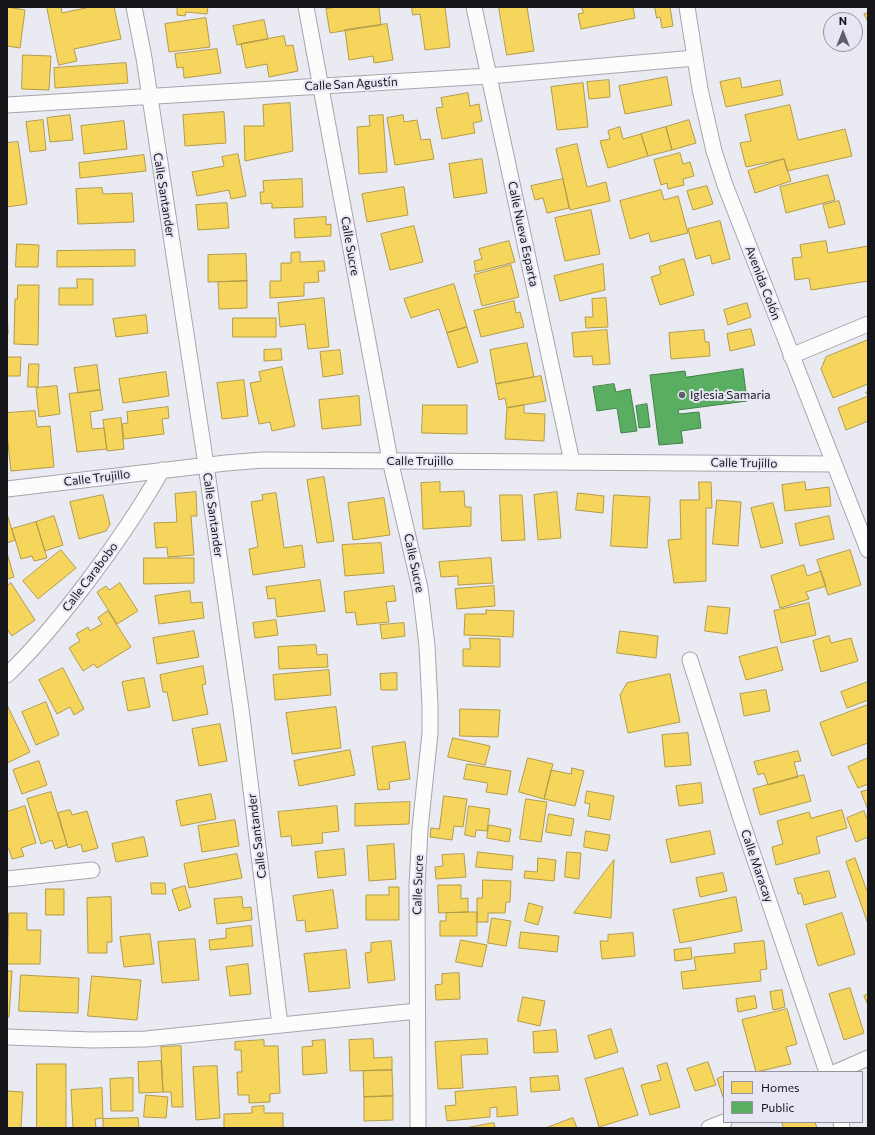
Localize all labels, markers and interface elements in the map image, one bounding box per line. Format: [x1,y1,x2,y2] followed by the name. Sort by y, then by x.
[823,12,863,52] north arrow
[839,14,847,27] text: N
[304,74,398,94] street label: Calle San Agustín
[150,152,178,238] street label: Calle Santander
[505,180,541,288] street label: Calle Nueva Esparta
[338,215,362,277] street label: Calle Sucre
[742,244,784,322] street label: Avenida Colón
[690,388,771,402] place label: Iglesia Samaria
[677,390,687,400] marker: Iglesia Samaria
[387,454,453,468] street label: Calle Trujillo
[710,455,778,471] street label: Calle Trujillo
[63,467,131,489] street label: Calle Trujillo
[200,472,226,558] street label: Calle Santander
[401,532,427,594] street label: Calle Sucre
[59,539,121,615] street label: Calle Carabobo
[245,793,269,879] street label: Calle Santander
[738,828,776,904] street label: Calle Maracay
[410,855,426,915] street label: Calle Sucre
[723,1071,863,1123] legend
[761,1080,799,1094] text: Homes
[761,1100,794,1114] text: Public

